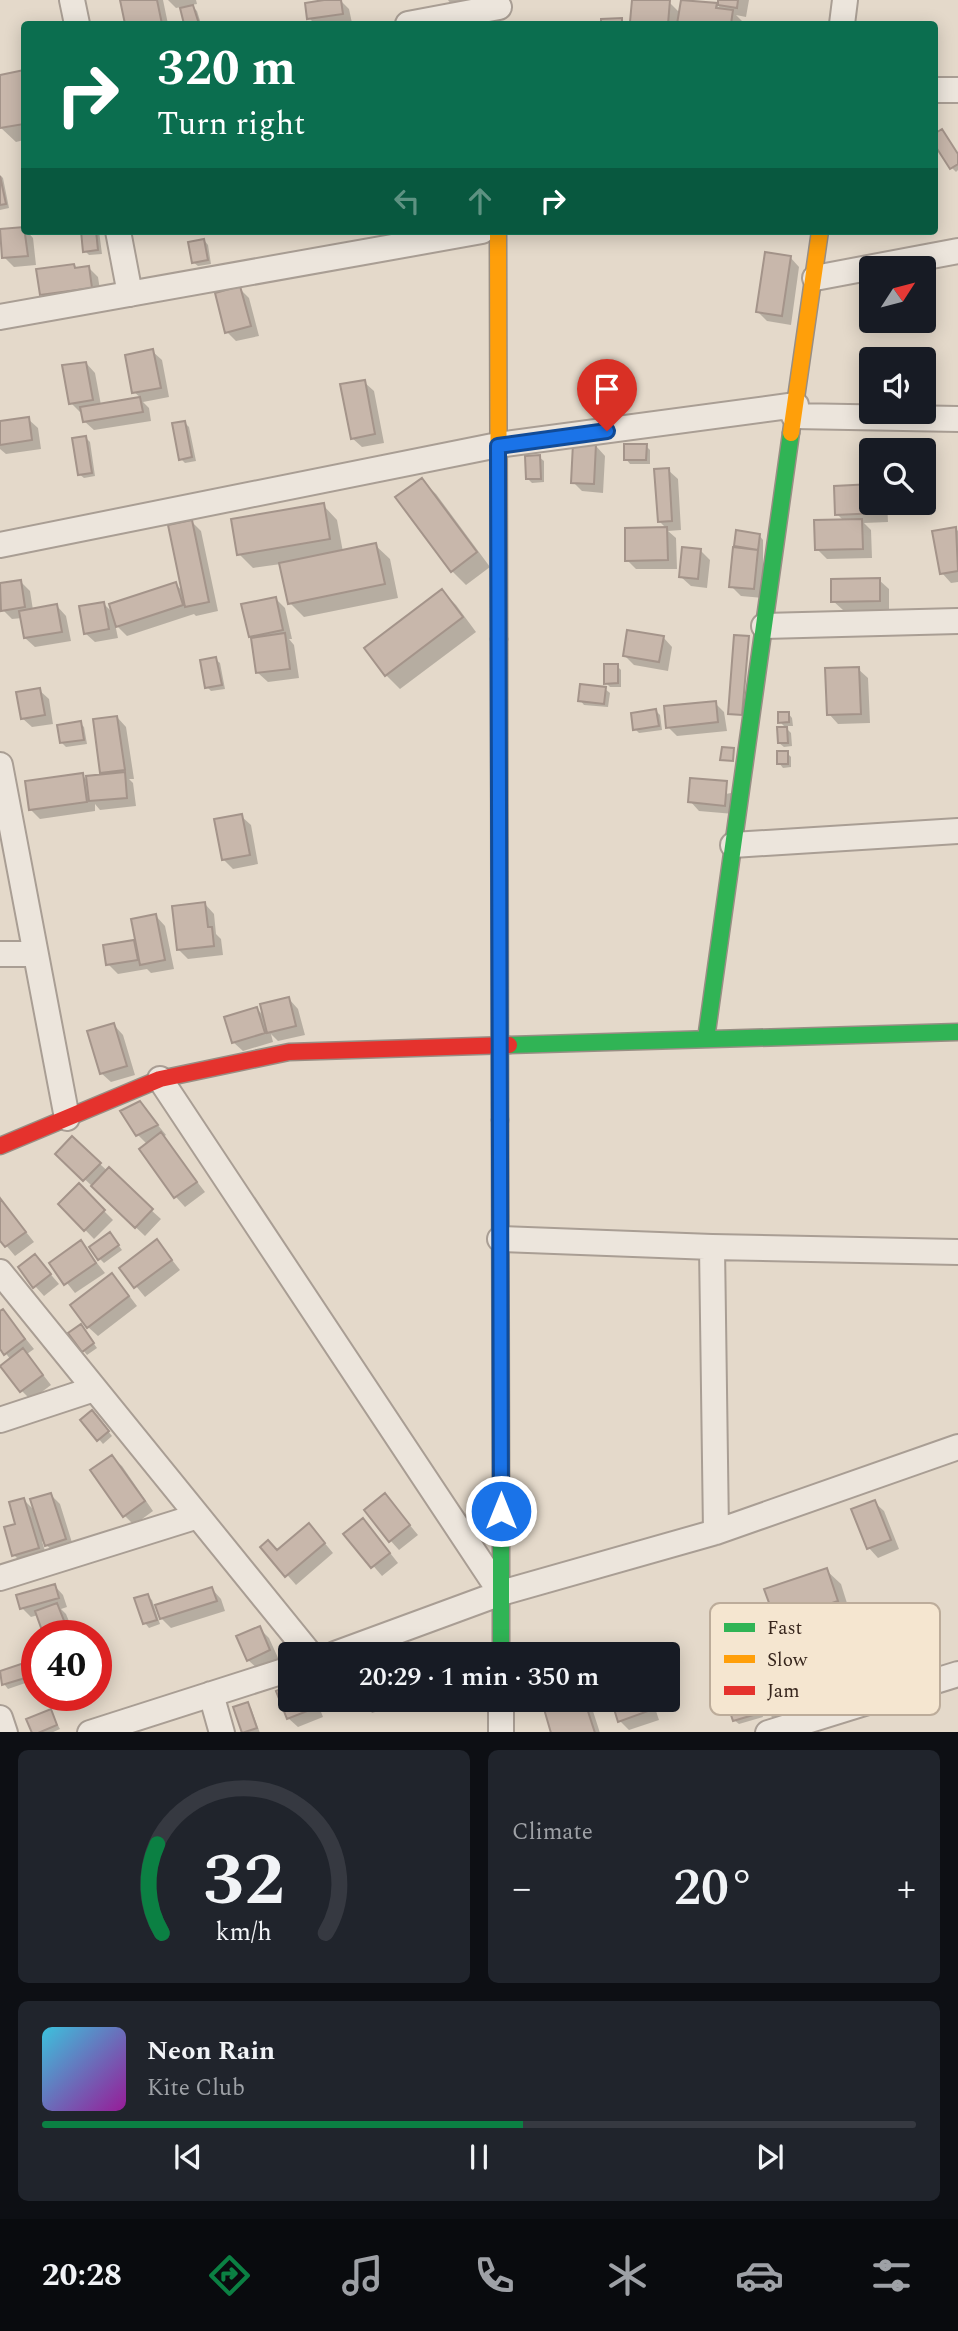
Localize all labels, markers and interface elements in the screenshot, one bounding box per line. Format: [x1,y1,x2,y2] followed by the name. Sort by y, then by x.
[157,32,296,107] text: 320 m
[42,49,133,140] icon: right
[157,100,305,149] text: Turn right
[388,182,426,220] icon: left
[461,182,499,220] icon: ahead
[534,182,572,220] icon: right
[859,256,936,332] north arrow
[859,256,936,515] map controls
[859,347,936,424] button: sound
[577,359,637,431] pin
[588,370,626,408] icon: arrive
[859,438,936,515] button: search
[464,1474,538,1548] position arrow
[710,1603,940,1715] legend
[767,1614,803,1643] text: Fast
[21,1620,112,1711] speed limit sign: 40
[767,1646,808,1675] text: Slow
[359,1657,599,1697] text: 20:29 · 1 min · 350 m
[767,1677,799,1706] text: Jam
[512,1815,593,1850] text: Climate
[203,1826,285,1937] text: 32
[673,1849,755,1928] text: 20°
[512,1860,531,1918] text: −
[897,1860,916,1918] text: +
[216,1913,272,1951] text: km/h
[147,2031,275,2071] text: Neon Rain
[147,2071,245,2106] text: Kite Club
[169,2138,207,2176] icon: previous
[460,2138,498,2176] icon: pause
[751,2138,789,2176] icon: next
[42,2251,122,2300] text: 20:28
[205,2251,254,2300] icon: directions
[338,2251,387,2300] icon: music
[470,2251,519,2300] icon: phone
[603,2251,652,2300] icon: climate
[735,2251,784,2300] icon: car
[867,2251,916,2300] icon: filters

